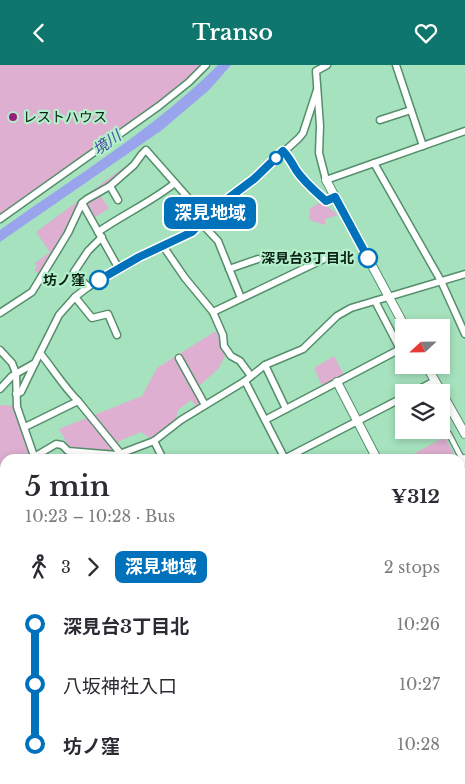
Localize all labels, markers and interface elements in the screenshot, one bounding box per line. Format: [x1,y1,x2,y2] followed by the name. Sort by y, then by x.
[25,19,53,47] icon: back
[192,19,273,46] text: Transo
[412,19,440,47] icon: heart
[23,108,107,126] place label: レストハウス
[7,111,19,123] marker: レストハウス
[89,125,126,159] water label: 境川
[269,151,283,165] unlabelled marker
[175,197,245,229] line badge: 深見地域
[174,202,246,224] text: 深見地域
[358,248,378,268] marker: 深見台3丁目北
[261,249,354,267] place label: 深見台3丁目北
[89,270,109,290] marker: 坊ノ窪
[43,271,85,289] place label: 坊ノ窪
[395,319,450,374] north arrow
[395,319,450,439] map controls
[395,384,450,439] button: layers
[25,469,110,504] text: 5 min
[391,485,440,508] text: ¥312
[25,506,175,526] text: 10:23 – 10:28 · Bus
[25,553,53,581] icon: walk
[79,553,107,581] icon: forward
[125,556,197,578] text: 深見地域
[61,557,71,577] text: 3
[384,557,440,577] text: 2 stops
[397,614,440,634] text: 10:26
[63,615,189,638] text: 深見台3丁目北
[399,674,440,694] text: 10:27
[63,675,177,698] text: 八坂神社入口
[397,734,440,754] text: 10:28
[63,735,120,758] text: 坊ノ窪

